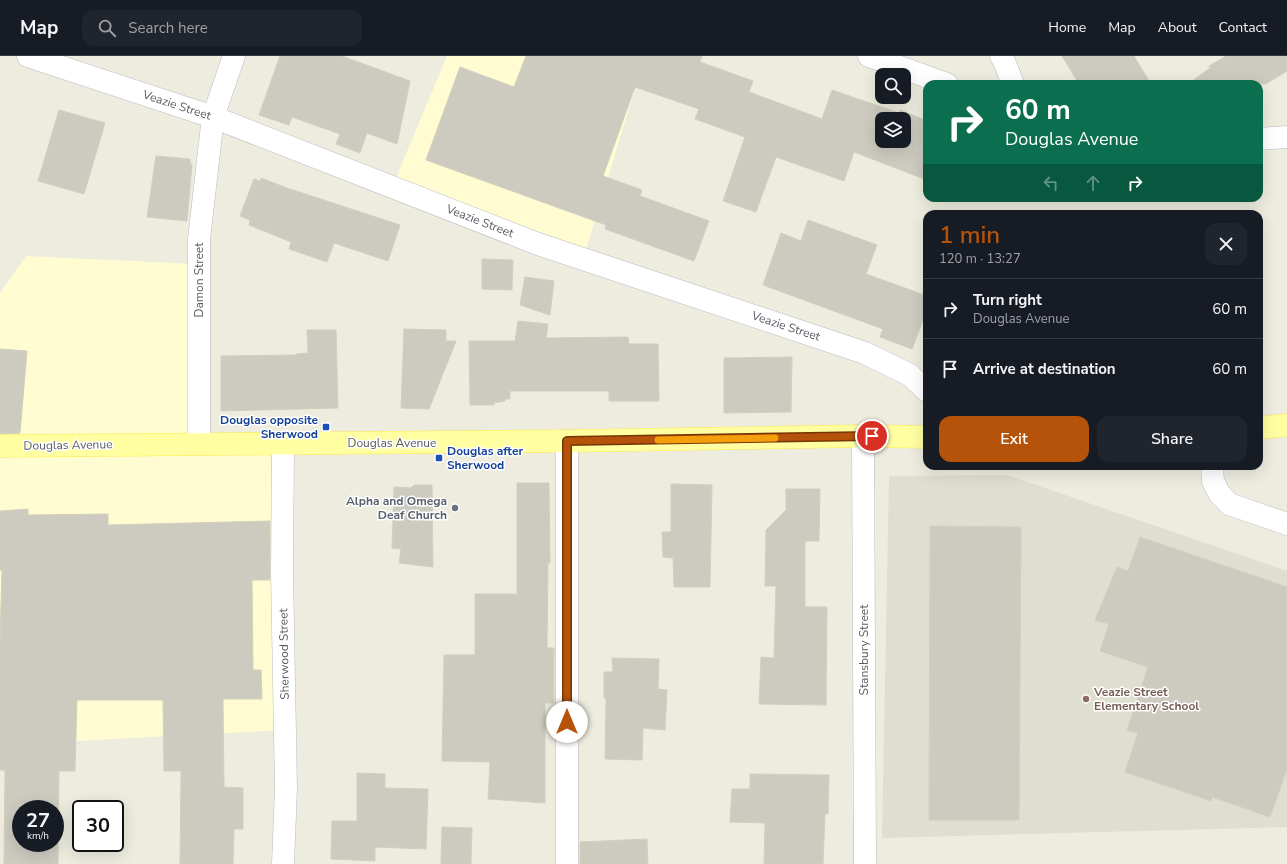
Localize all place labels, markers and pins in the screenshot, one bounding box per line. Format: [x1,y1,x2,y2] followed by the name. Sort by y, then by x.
[220,412,318,442] place label: Douglas opposite Sherwood
[855,419,889,453] pin
[321,422,331,432] marker: Douglas opposite Sherwood
[447,443,523,473] place label: Douglas after Sherwood
[434,453,444,463] marker: Douglas after Sherwood
[346,493,447,523] place label: Alpha and Omega Deaf Church
[450,503,460,513] marker: Alpha and Omega Deaf Church
[1093,684,1199,714] place label: Veazie Street Elementary School
[1081,694,1091,704] marker: Veazie Street Elementary School

